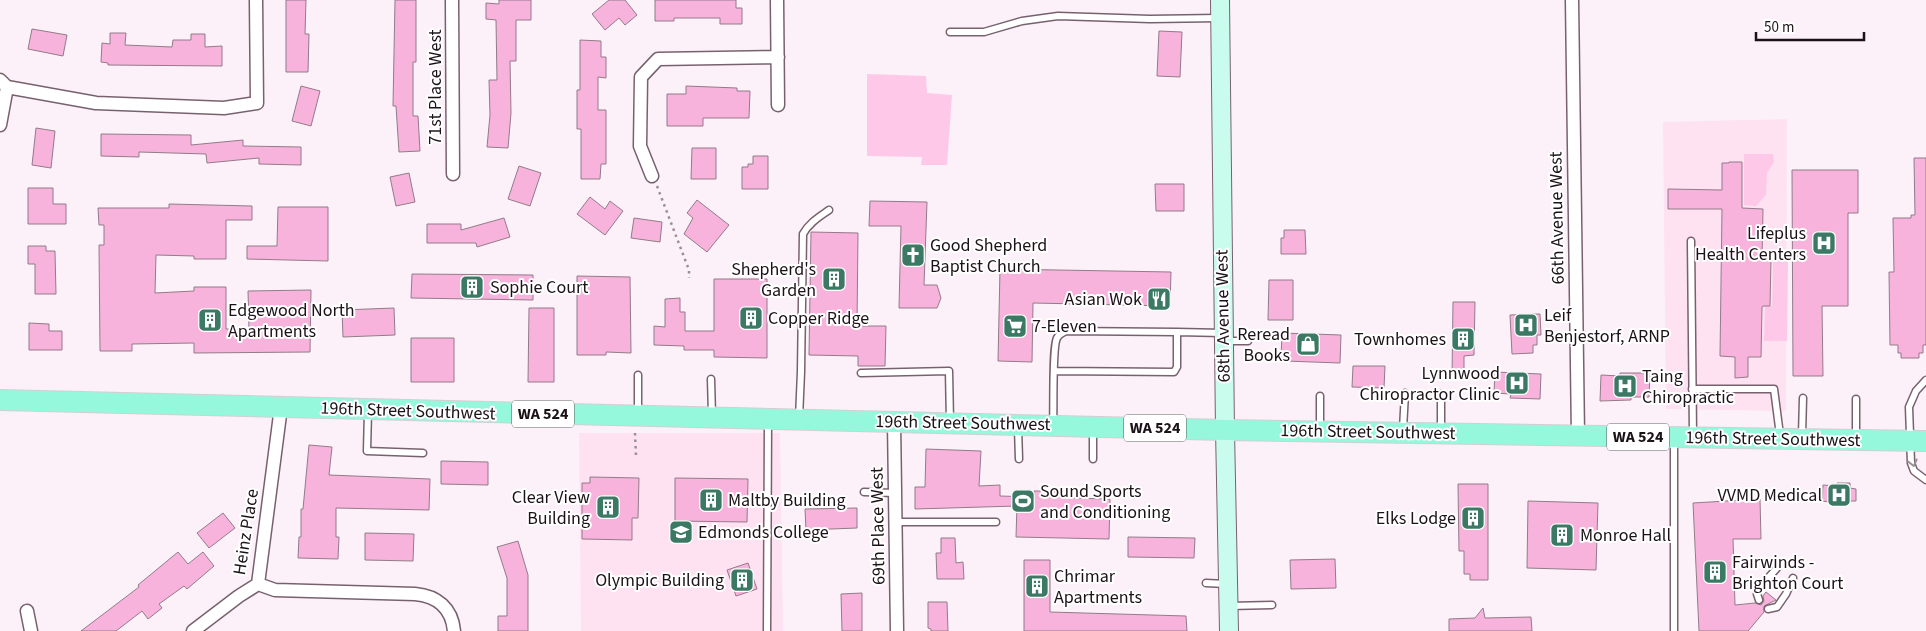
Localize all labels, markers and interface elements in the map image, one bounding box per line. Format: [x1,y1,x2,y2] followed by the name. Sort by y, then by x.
[1756,10,1864,42] scale bar
[1764,17,1794,38] text: 50 m
[423,29,448,145] street label: 71st Place West
[1543,151,1571,285] street label: 66th Avenue West
[1695,221,1806,267] place label: Lifeplus Health Centers
[1811,230,1837,256] hospital icon: Lifeplus Health Centers
[930,233,1047,279] place label: Good Shepherd Baptist Church
[900,242,926,268] church icon: Good Shepherd Baptist Church
[1209,249,1237,383] street label: 68th Avenue West
[731,257,816,303] place label: Shepherd's Garden
[821,266,847,292] building icon: Shepherd's Garden
[459,274,485,300] building icon: Sophie Court
[490,275,588,300] place label: Sophie Court
[1146,286,1172,312] restaurant icon: Asian Wok
[1065,287,1142,312] place label: Asian Wok
[228,298,355,344] place label: Edgewood North Apartments
[1544,303,1670,349] place label: Leif Benjestorf, ARNP
[738,305,764,331] building icon: Copper Ridge
[768,306,869,331] place label: Copper Ridge
[197,307,223,333] building icon: Edgewood North Apartments
[1513,312,1539,338] hospital icon: Leif Benjestorf, ARNP
[1002,313,1028,339] supermarket icon: 7-Eleven
[1032,314,1097,339] place label: 7-Eleven
[1237,322,1290,368] place label: Reread Books
[1450,326,1476,352] building icon: Townhomes
[1354,327,1446,352] place label: Townhomes
[1295,331,1321,357] shop icon: Reread Books
[1360,361,1500,407] place label: Lynnwood Chiropractor Clinic
[1642,364,1734,410] place label: Taing Chiropractic
[1504,370,1530,396] hospital icon: Lynnwood Chiropractor Clinic
[1612,373,1638,399] hospital icon: Taing Chiropractic
[320,395,496,427] street label: 196th Street Southwest
[512,400,574,428] road number: WA 524
[875,409,1051,437] street label: 196th Street Southwest
[1124,414,1186,442] road number: WA 524
[1280,418,1456,446] street label: 196th Street Southwest
[1607,424,1669,451] road number: WA 524
[1685,425,1861,453] street label: 196th Street Southwest
[1907,459,1918,468] one-way arrow
[864,467,892,585] street label: 69th Place West
[1040,479,1170,525] place label: Sound Sports and Conditioning
[1826,482,1852,508] hospital icon: VVMD Medical
[1717,483,1822,508] place label: VVMD Medical
[512,485,590,531] place label: Clear View Building
[227,487,265,577] street label: Heinz Place
[698,487,724,513] building icon: Maltby Building
[728,488,845,513] place label: Maltby Building
[1010,488,1036,514] sports icon: Sound Sports and Conditioning
[595,494,621,520] building icon: Clear View Building
[1460,505,1486,531] building icon: Elks Lodge
[1376,506,1456,531] place label: Elks Lodge
[668,519,694,545] school or university icon: Edmonds College
[698,520,829,545] place label: Edmonds College
[1549,522,1575,548] building icon: Monroe Hall
[1580,523,1671,548] place label: Monroe Hall
[1732,550,1843,596] place label: Fairwinds - Brighton Court
[1702,559,1728,585] building icon: Fairwinds - Brighton Court
[1054,564,1142,610] place label: Chrimar Apartments
[729,567,755,593] building icon: Olympic Building
[595,568,724,593] place label: Olympic Building
[1024,573,1050,599] building icon: Chrimar Apartments

